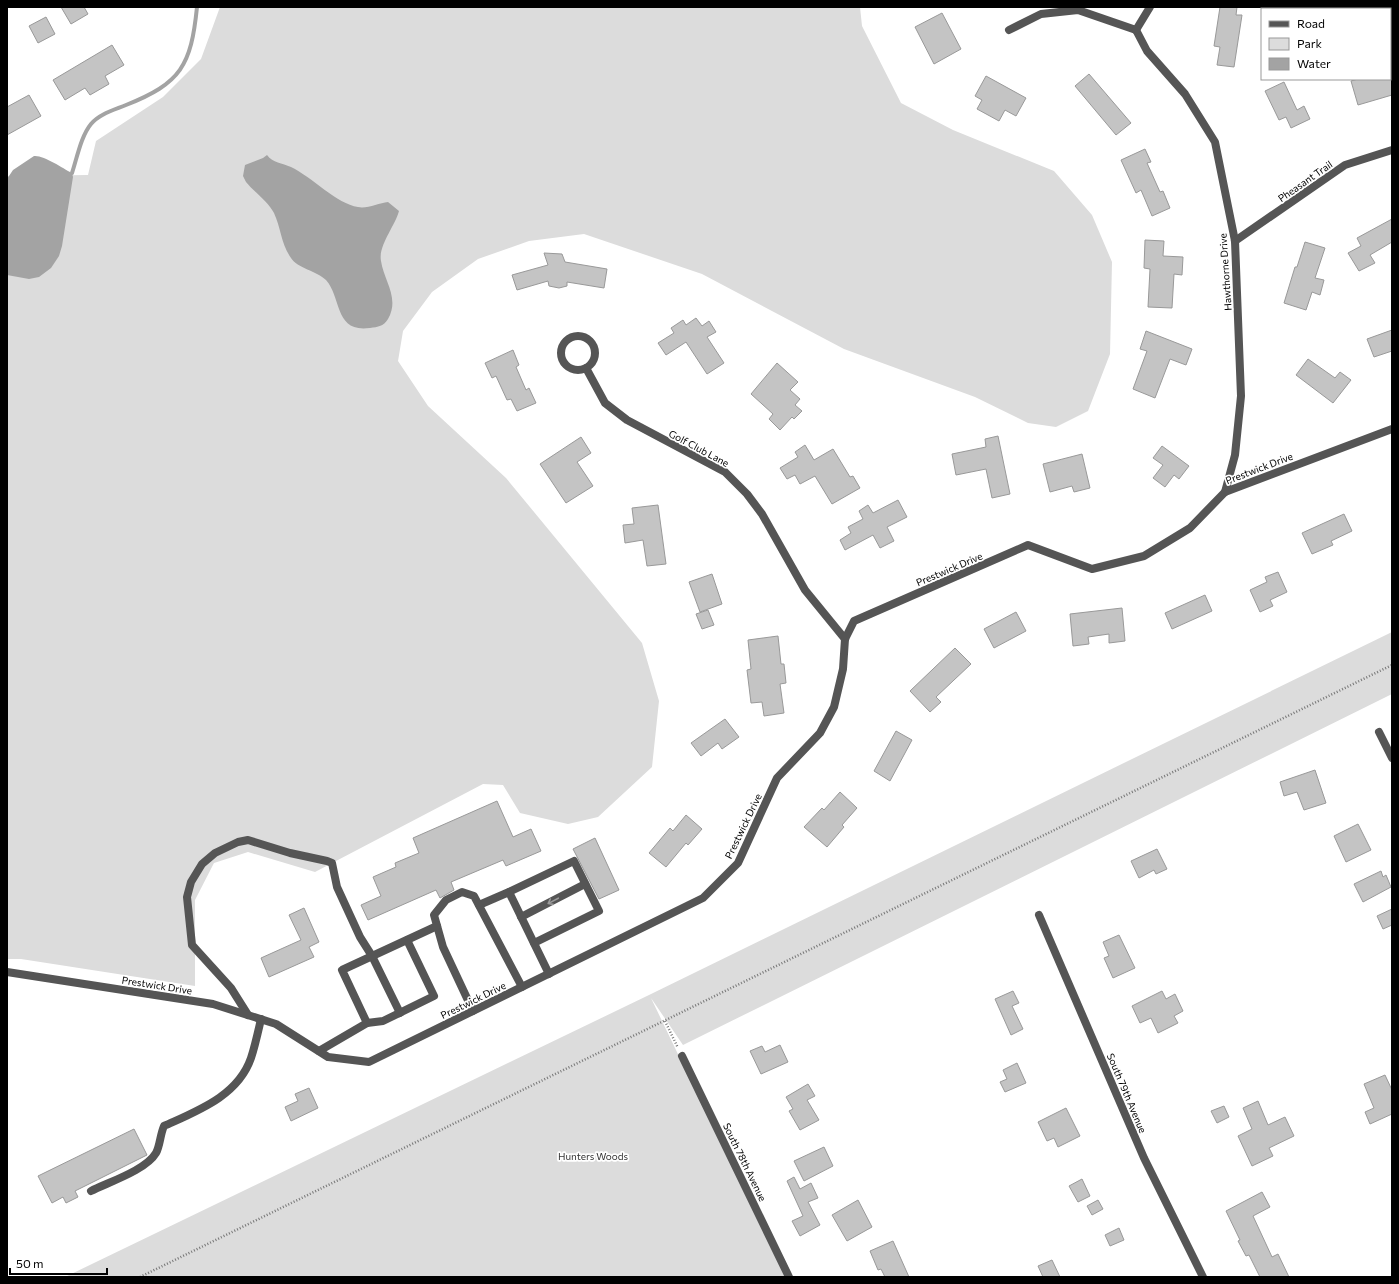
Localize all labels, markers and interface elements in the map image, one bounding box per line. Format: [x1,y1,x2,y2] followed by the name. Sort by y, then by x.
[1261,8,1391,80] legend
[1297,16,1325,30] text: Road
[1297,36,1323,50] text: Park
[1297,56,1331,70] text: Water
[1275,158,1335,204] street label: Pheasant Trail
[1216,233,1234,311] street label: Hawthorne Drive
[667,427,731,469] street label: Golf Club Lane
[1224,450,1294,486] street label: Prestwick Drive
[914,550,984,588] street label: Prestwick Drive
[722,791,764,861] street label: Prestwick Drive
[547,897,559,905] one-way arrow
[121,974,193,996] street label: Prestwick Drive
[438,979,508,1021] street label: Prestwick Drive
[1105,1051,1149,1135] street label: South 79th Avenue
[721,1121,769,1203] street label: South 78th Avenue
[558,1150,629,1162] park label: Hunters Woods
[10,1250,107,1276] scale bar
[16,1256,44,1270] text: 50 m

